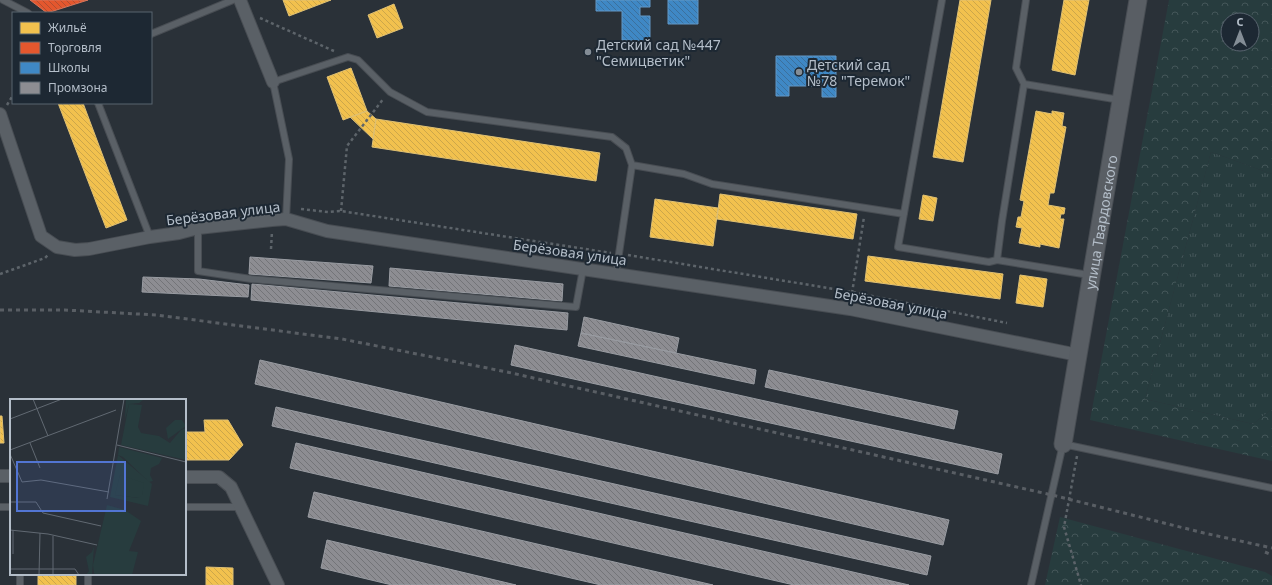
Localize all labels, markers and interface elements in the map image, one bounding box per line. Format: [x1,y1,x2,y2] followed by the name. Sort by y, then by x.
[12,12,152,104] legend
[1220,12,1260,52] north arrow
[1236,14,1244,29] text: С
[48,19,87,36] text: Жильё
[596,35,721,70] place label: Детский сад №447 "Семицветик"
[48,39,102,56] text: Торговля
[583,47,593,57] marker: Детский сад №447 "Семицветик"
[807,55,910,90] place label: Детский сад №78 "Теремок"
[48,59,90,76] text: Школы
[794,67,804,77] marker: Детский сад №78 "Теремок"
[48,79,107,96] text: Промзона
[1080,153,1121,291] street label: улица Твардовского
[165,197,281,229] street label: Берёзовая улица
[512,235,628,269] street label: Берёзовая улица
[833,283,949,323] street label: Берёзовая улица
[10,399,186,575] inset map

